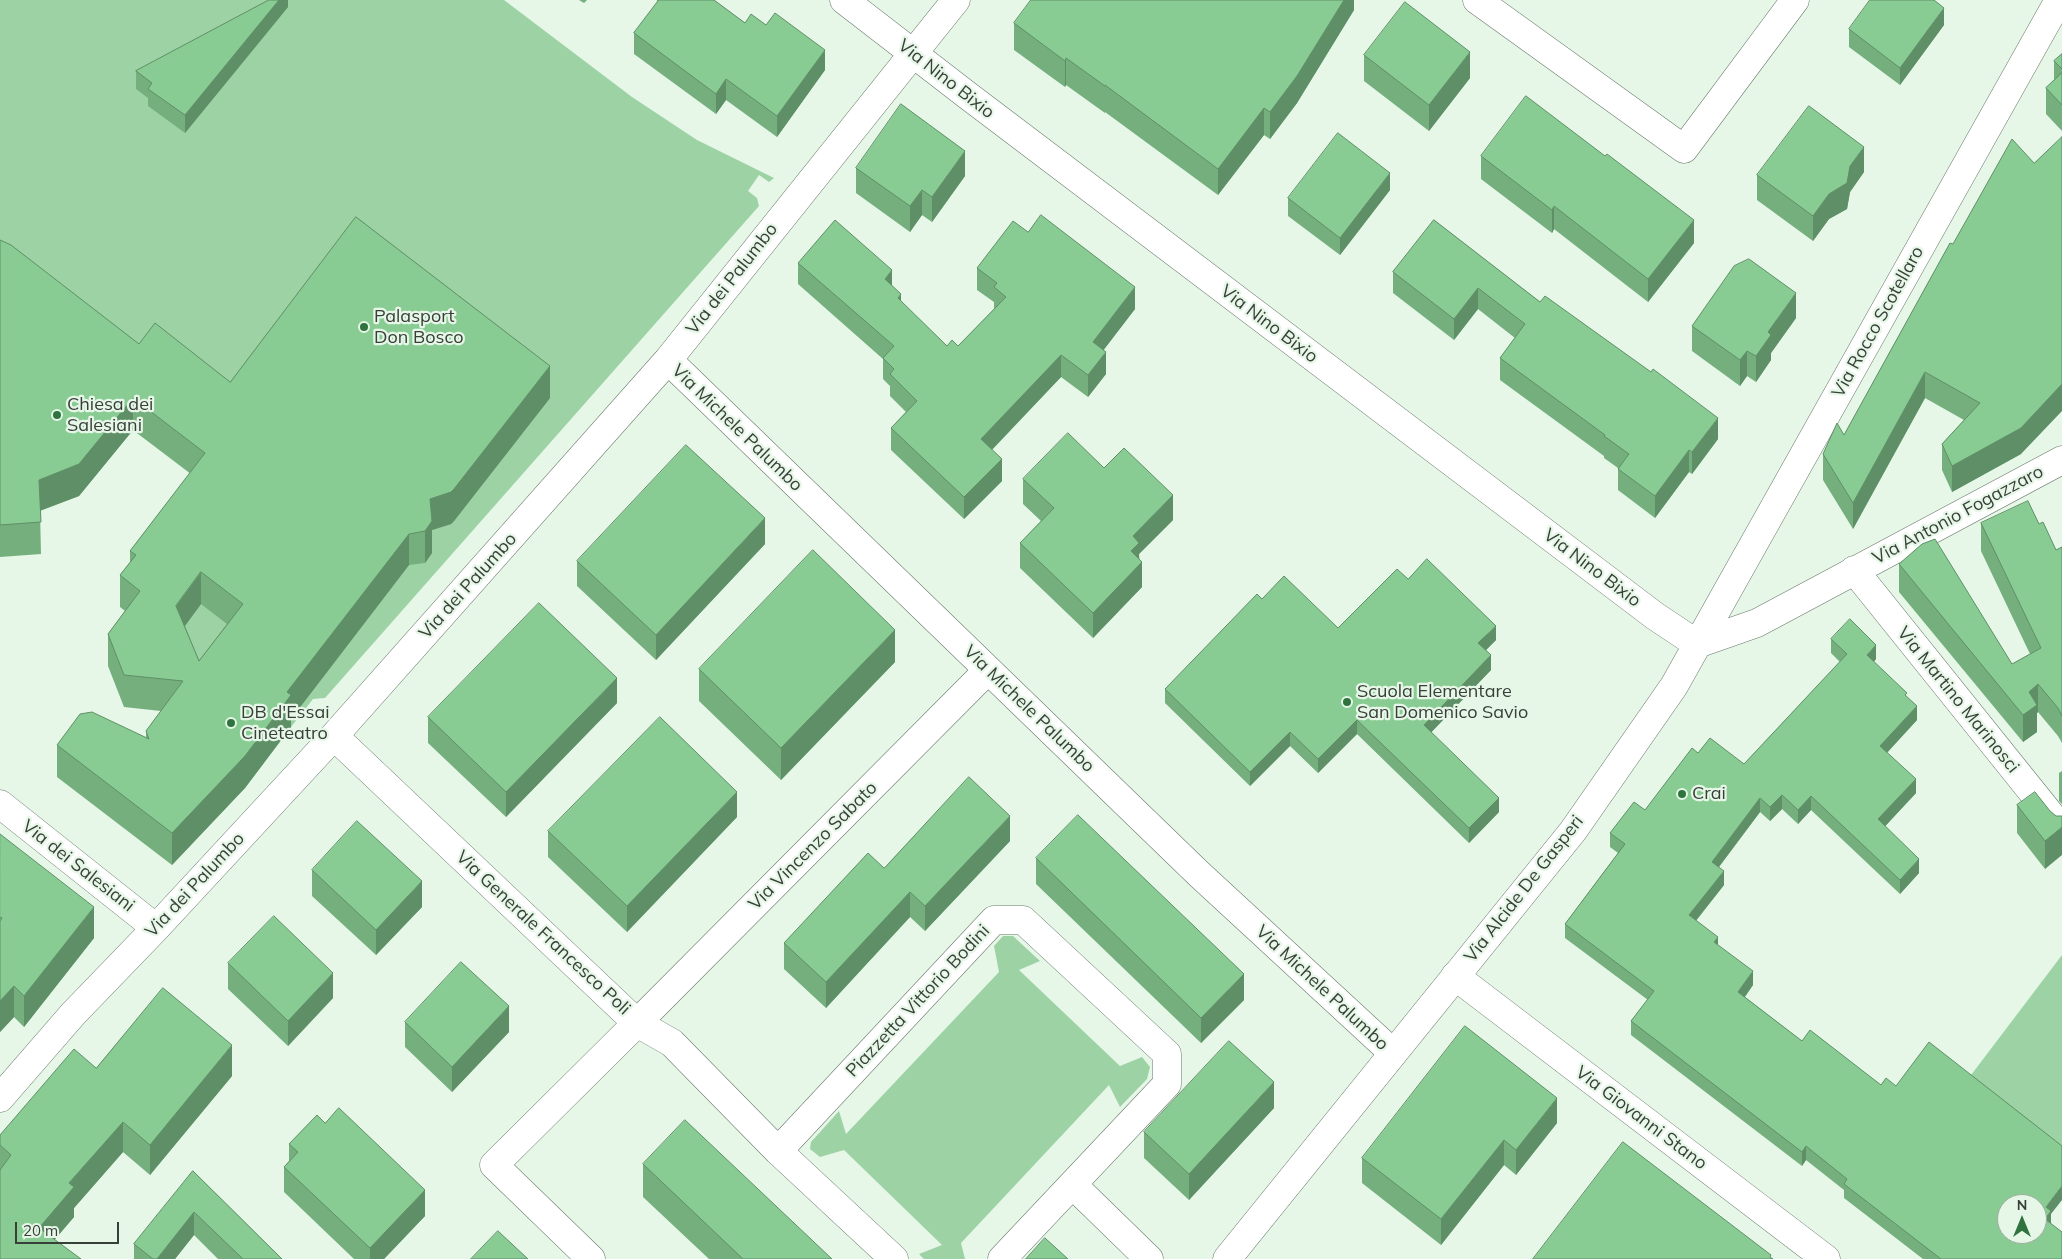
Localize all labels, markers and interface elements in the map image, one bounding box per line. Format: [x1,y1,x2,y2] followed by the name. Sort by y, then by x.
[894,35,998,123] street label: Via Nino Bixio
[682,219,782,339] street label: Via dei Palumbo
[1827,243,1929,401] street label: Via Rocco Scotellaro
[1216,280,1322,368] street label: Via Nino Bixio
[374,306,463,348] place label: Palasport Don Bosco
[358,321,370,333] marker: Palasport Don Bosco
[667,360,807,496] street label: Via Michele Palumbo
[67,394,153,436] place label: Chiesa dei Salesiani
[51,409,63,421] marker: Chiesa dei Salesiani
[1869,461,2047,569] street label: Via Antonio Fogazzaro
[1539,524,1645,612] street label: Via Nino Bixio
[415,528,521,644] street label: Via dei Palumbo
[1892,623,2024,777] street label: Via Martino Marinosci
[959,641,1099,777] street label: Via Michele Palumbo
[1357,681,1528,724] place label: Scuola Elementare San Domenico Savio
[1341,696,1353,708] marker: Scuola Elementare San Domenico Savio
[241,702,330,744] place label: DB d'Essai Cineteatro
[225,717,237,729] marker: DB d'Essai Cineteatro
[744,777,882,915] street label: Via Vincenzo Sabato
[1692,783,1726,805] place label: Crai
[1676,788,1688,800] marker: Crai
[1460,811,1588,967] street label: Via Alcide De Gasperi
[17,815,139,917] street label: Via dei Salesiani
[141,828,249,942] street label: Via dei Palumbo
[451,846,635,1020] street label: Via Generale Francesco Poli
[842,920,994,1082] street label: Piazzetta Vittorio Bodini
[1251,921,1393,1055] street label: Via Michele Palumbo
[1571,1061,1711,1175] street label: Via Giovanni Stano
[1997,1194,2047,1244] north arrow
[2017,1196,2027,1214] text: N
[18,1212,121,1244] scale bar
[23,1221,58,1240] text: 20 m

